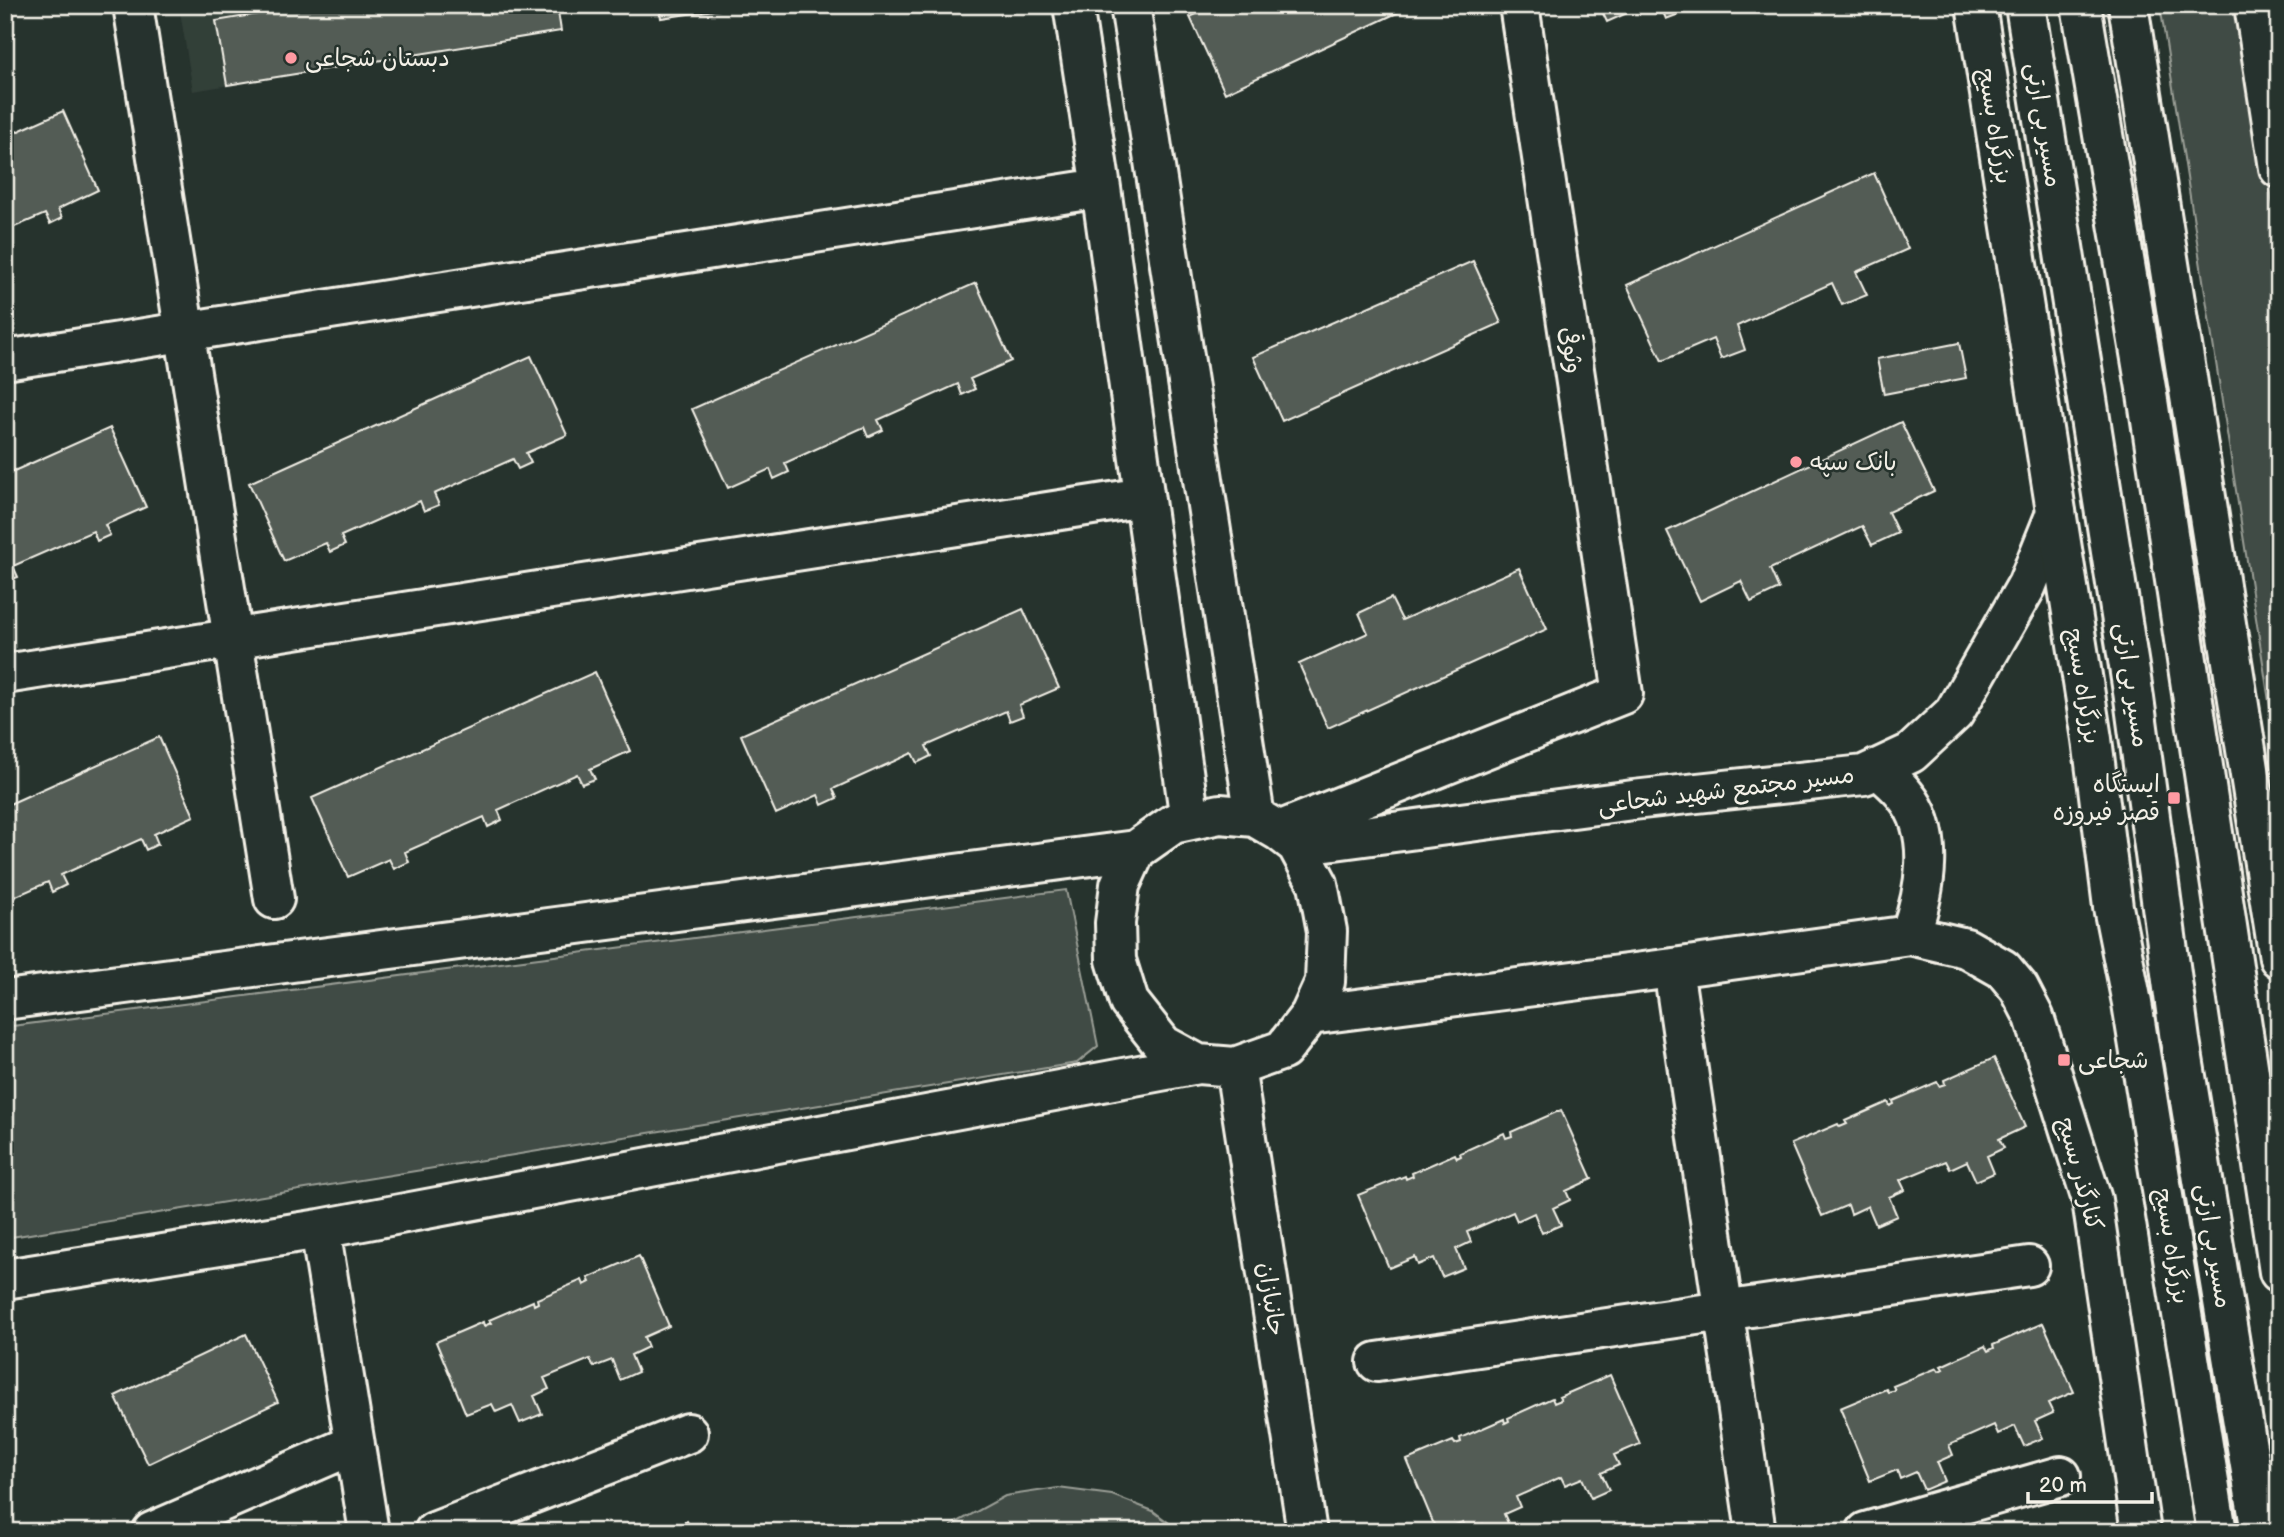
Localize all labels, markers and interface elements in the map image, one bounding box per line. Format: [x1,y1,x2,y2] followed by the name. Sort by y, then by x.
[305,44,450,73] place label: دبستان شجاعی
[283,50,299,66] marker: دبستان شجاعی
[2020,61,2068,189] street label: مسیر بی ارتی
[1971,66,2018,186] street label: بزرگراه بسیج
[1553,324,1590,375] street label: وثوقی
[1810,448,1897,477] place label: بانک سپه
[1788,454,1804,470] marker: بانک سپه
[2109,621,2155,749] street label: مسیر بی ارتی
[2059,626,2106,746] street label: بزرگراه بسیج
[1596,760,1856,822] street label: مسیر مجتمع شهید شجاعی
[2053,770,2160,827] place label: ایستگاه قصر فیروزه
[2166,790,2182,806] marker: ایستگاه قصر فیروزه
[2078,1046,2148,1075] place label: شجاعی
[2056,1052,2072,1068] marker: شجاعی
[2050,1114,2109,1234] street label: کنارگذر بسیج
[2190,1182,2238,1310] street label: مسیر بی ارتی
[2148,1186,2195,1306] street label: بزرگراه بسیج
[1251,1260,1291,1338] street label: جانبازان
[2028,1460,2153,1504] scale bar
[2039,1473,2087,1498] text: 20 m

